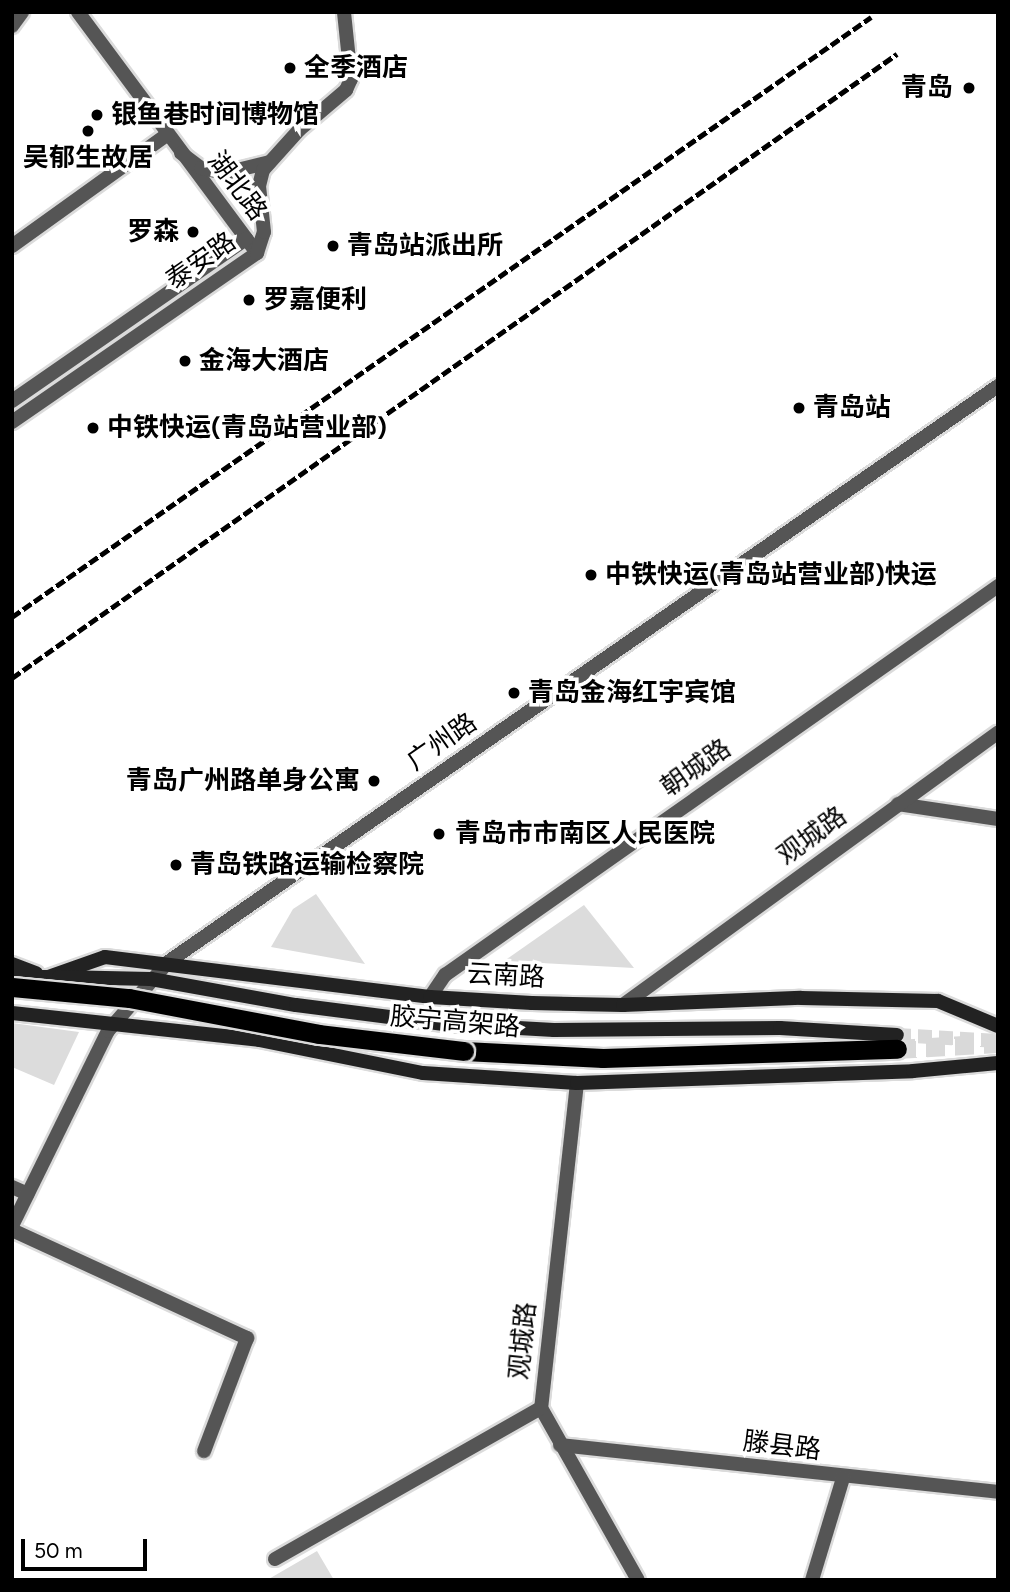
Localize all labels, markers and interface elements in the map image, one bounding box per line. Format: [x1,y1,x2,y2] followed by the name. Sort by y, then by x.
[304,52,408,84] place label: 全季酒店
[282,60,298,76] marker: 全季酒店
[901,72,953,104] place label: 青岛
[959,78,979,98] marker: 青岛
[111,99,319,131] place label: 银鱼巷时间博物馆
[89,107,105,123] marker: 银鱼巷时间博物馆
[80,123,96,139] marker: 吴郁生故居
[23,142,153,174] place label: 吴郁生故居
[201,145,273,227] street label: 湖北路
[127,216,179,248] place label: 罗森
[185,224,201,240] marker: 罗森
[160,226,242,296] street label: 泰安路
[347,230,503,262] place label: 青岛站派出所
[325,238,341,254] marker: 青岛站派出所
[263,284,367,316] place label: 罗嘉便利
[241,292,257,308] marker: 罗嘉便利
[199,345,329,377] place label: 金海大酒店
[177,353,193,369] marker: 金海大酒店
[813,392,891,424] place label: 青岛站
[791,400,807,416] marker: 青岛站
[107,412,387,444] place label: 中铁快运(青岛站营业部)
[85,420,101,436] marker: 中铁快运(青岛站营业部)
[605,559,937,591] place label: 中铁快运(青岛站营业部)快运
[583,567,599,583] marker: 中铁快运(青岛站营业部)快运
[528,677,736,709] place label: 青岛金海红宇宾馆
[506,685,522,701] marker: 青岛金海红宇宾馆
[401,707,483,777] street label: 广州路
[655,733,737,803] street label: 朝城路
[126,765,360,797] place label: 青岛广州路单身公寓
[366,773,382,789] marker: 青岛广州路单身公寓
[771,800,853,872] street label: 观城路
[455,818,715,850] place label: 青岛市市南区人民医院
[429,824,449,844] marker: 青岛市市南区人民医院
[190,849,424,881] place label: 青岛铁路运输检察院
[168,857,184,873] marker: 青岛铁路运输检察院
[466,958,546,994] street label: 云南路
[389,1001,521,1043] street label: 胶宁高架路
[503,1301,543,1381] street label: 观城路
[741,1426,823,1466] street label: 滕县路
[24,1526,150,1570] scale bar
[34,1538,83,1563] text: 50 m

